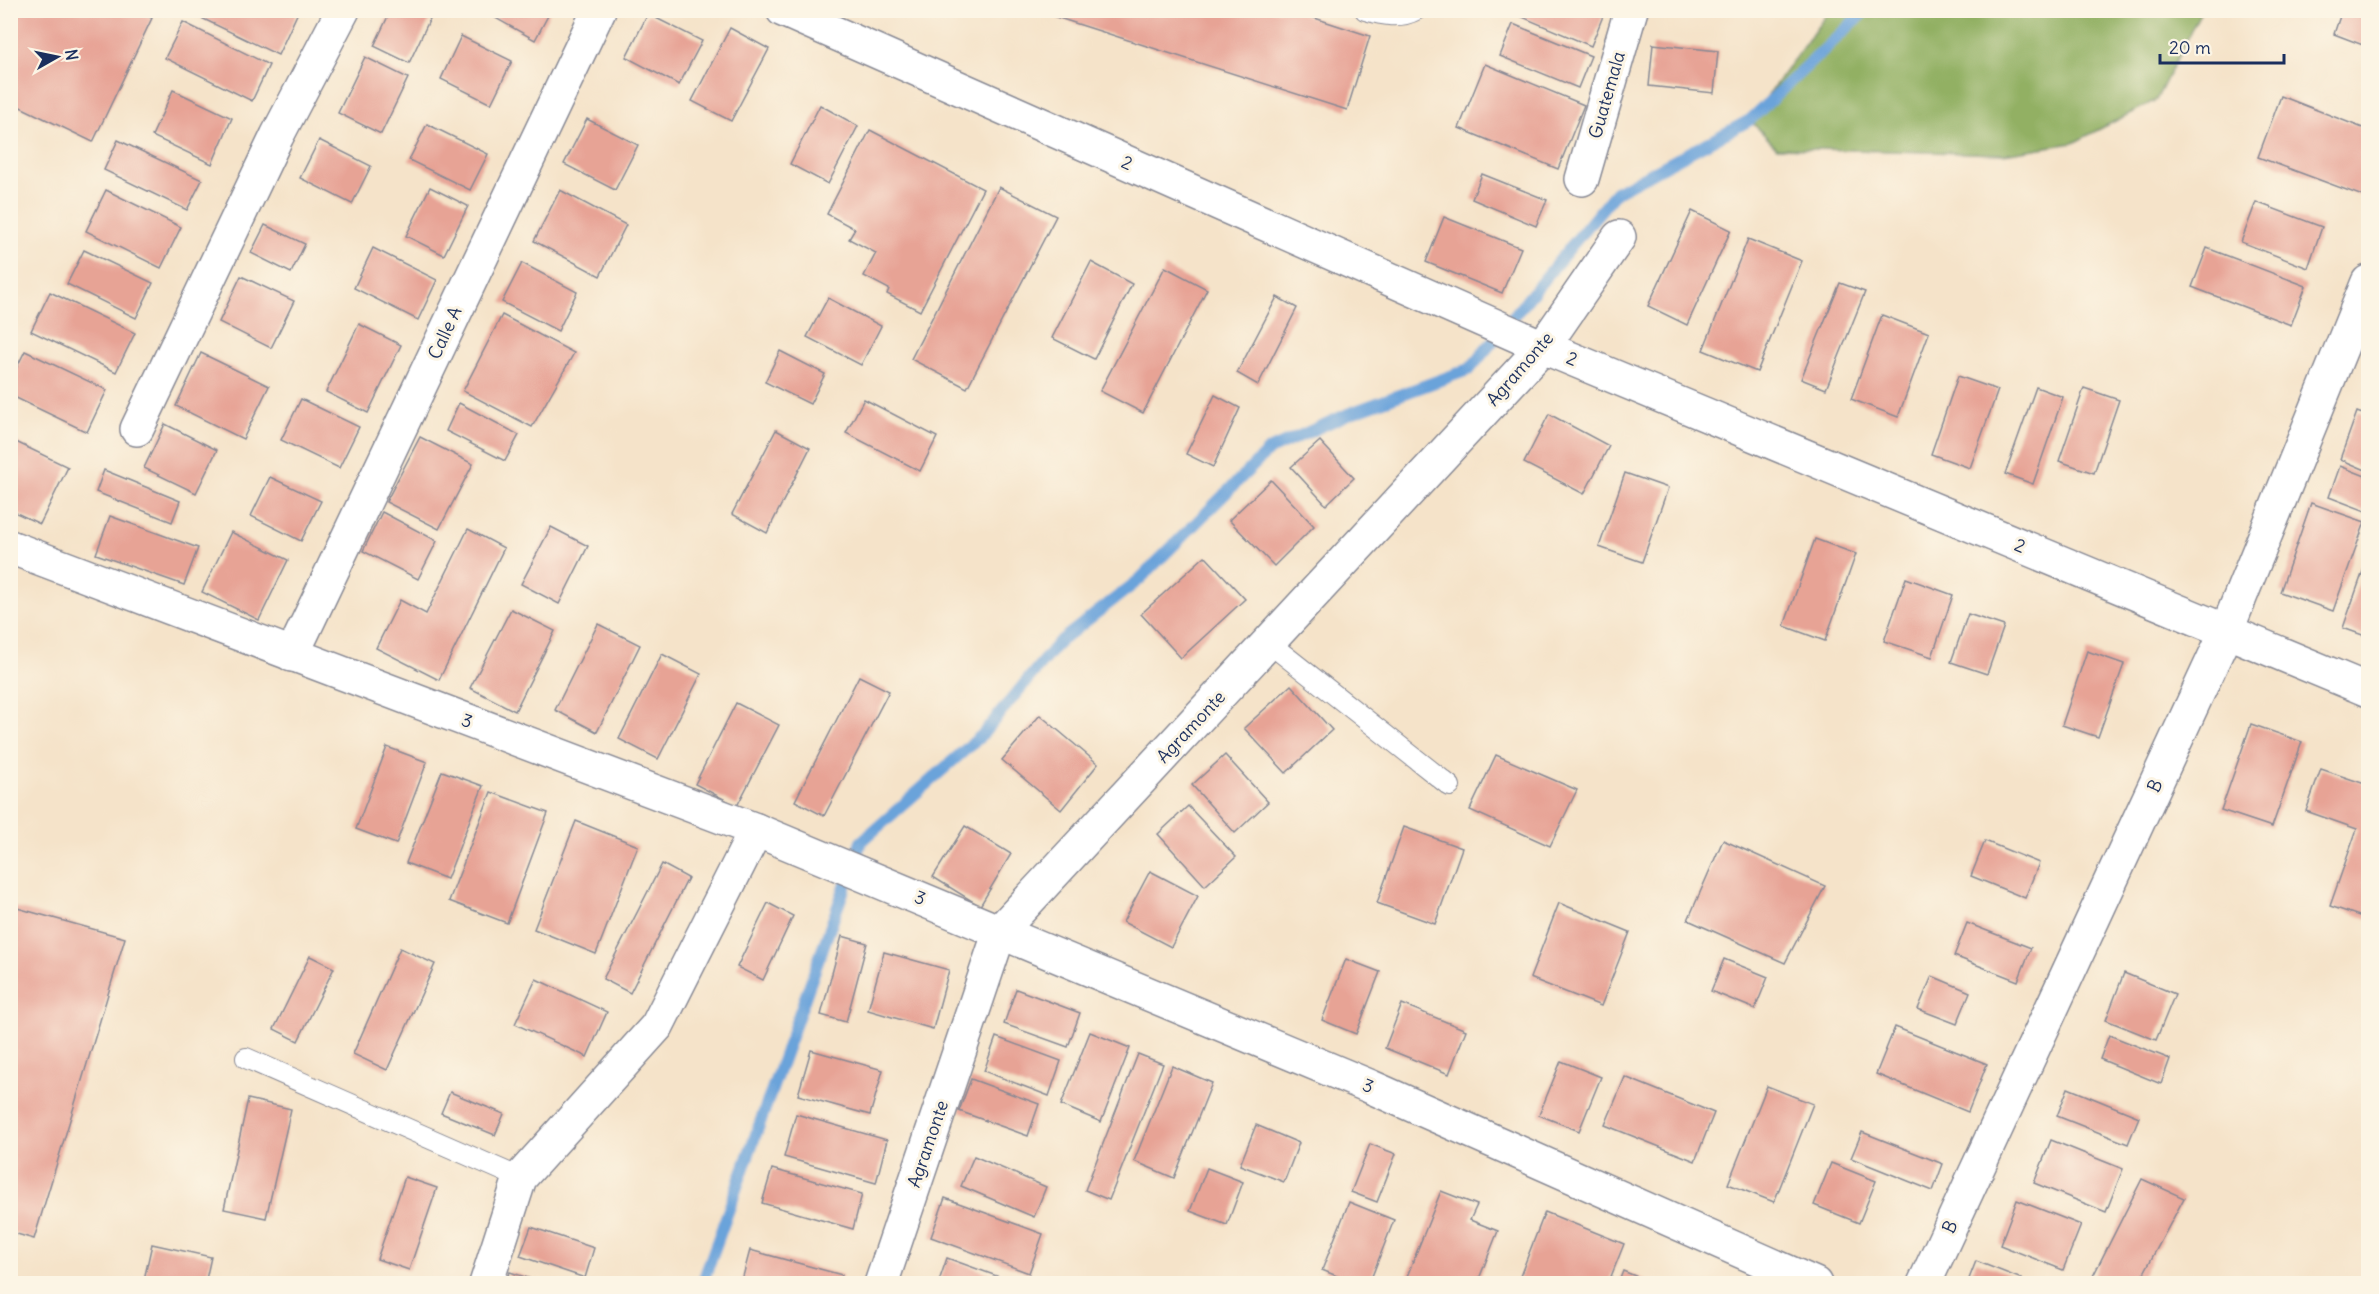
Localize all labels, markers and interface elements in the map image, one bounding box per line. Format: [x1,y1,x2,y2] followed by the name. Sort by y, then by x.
[27,27,87,87] north arrow
[2160,27,2284,65] scale bar
[2169,36,2211,59] text: 20 m
[61,48,83,62] text: N
[1583,49,1630,141] street label: Guatemala
[1118,150,1137,175] street label: 2
[422,303,467,363] street label: Calle A
[1481,327,1558,410] street label: Agramonte
[1563,346,1581,371] street label: 2
[2011,533,2029,558] street label: 2
[1151,686,1230,768] street label: Agramonte
[458,708,476,733] street label: 3
[2142,776,2167,796] street label: B
[911,885,929,910] street label: 3
[1359,1073,1377,1098] street label: 3
[902,1097,953,1190] street label: Agramonte
[1937,1217,1962,1237] street label: B

